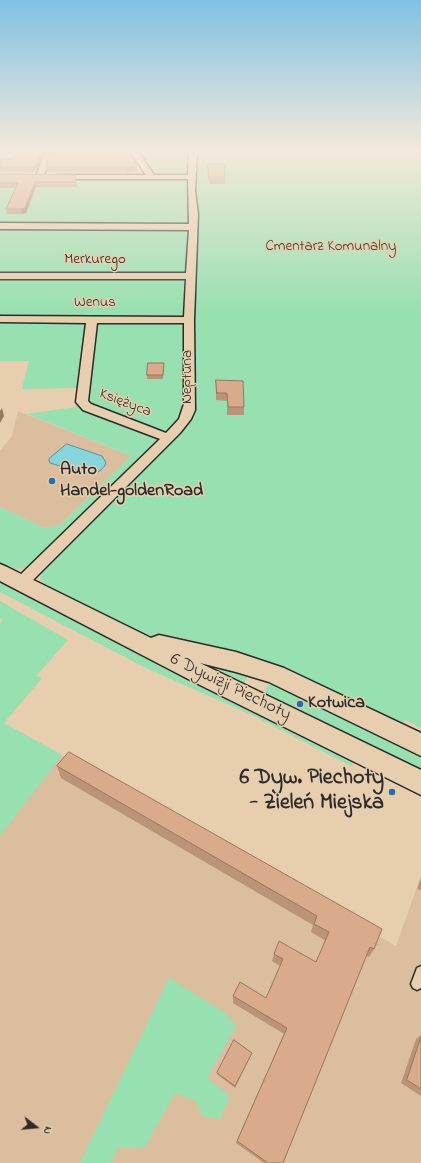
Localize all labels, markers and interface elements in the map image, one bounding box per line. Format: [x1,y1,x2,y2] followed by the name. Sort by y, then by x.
[266,239,396,257] park label: Cmentarz Komunalny
[64,252,126,270] street label: Merkurego
[74,295,116,313] street label: Wenus
[180,350,198,404] street label: Neptuna
[96,386,154,422] street label: Księżyca
[60,460,203,502] place label: Auto Handel-goldenRoad
[47,476,57,486] marker: Auto Handel-goldenRoad
[166,649,294,727] street label: 6 Dywizji Piechoty
[308,693,365,715] place label: Kotwica
[295,699,305,709] marker: Kotwica
[240,766,384,818] place label: 6 Dyw. Piechoty - Zieleń Miejska
[387,787,397,797] marker: 6 Dyw. Piechoty - Zieleń Miejska
[16,1107,56,1147] north arrow
[39,1125,56,1136] text: N

